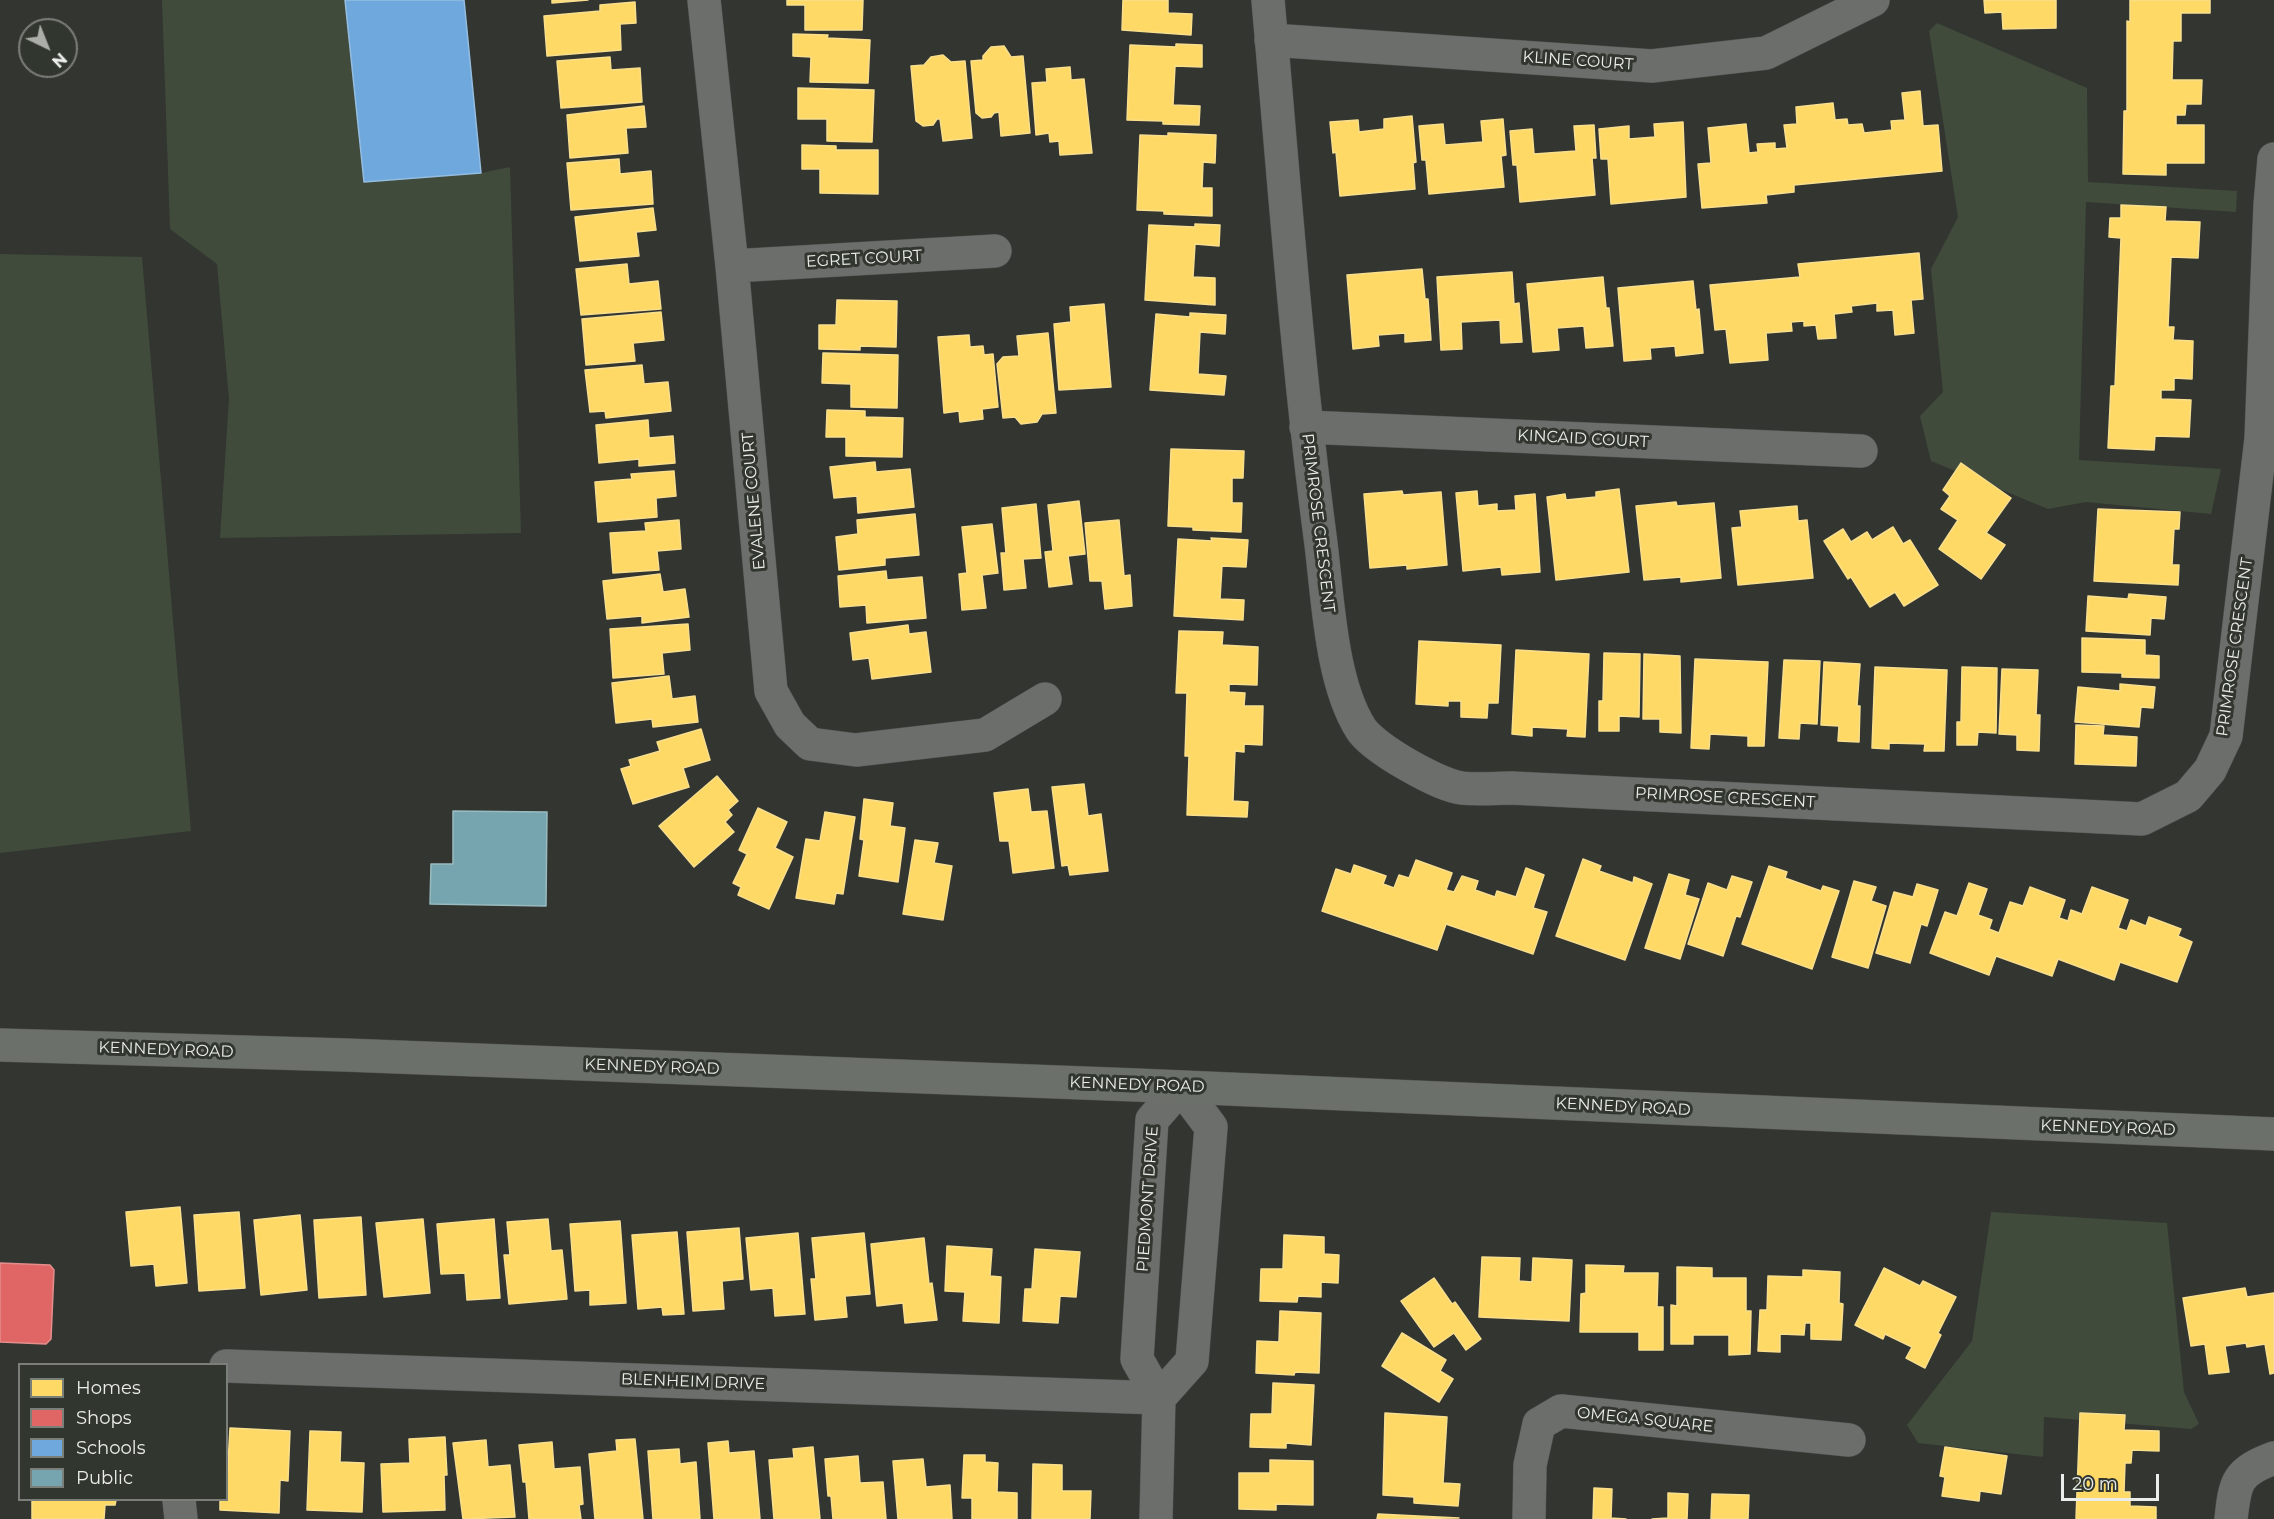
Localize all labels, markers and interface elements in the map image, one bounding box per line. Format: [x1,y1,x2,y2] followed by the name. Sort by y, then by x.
[18,18,78,78] north arrow
[1522,48,1634,74] street label: KLINE COURT
[48,49,70,71] text: N
[805,246,923,272] street label: EGRET COURT
[1517,426,1649,452] street label: KINCAID COURT
[738,431,770,571] street label: EVALENE COURT
[1297,432,1339,614] street label: PRIMROSE CRESCENT
[2213,556,2257,738] street label: PRIMROSE CRESCENT
[1634,784,1816,812] street label: PRIMROSE CRESCENT
[98,1038,234,1062] street label: KENNEDY ROAD
[584,1055,720,1079] street label: KENNEDY ROAD
[1069,1073,1205,1097] street label: KENNEDY ROAD
[1555,1094,1691,1120] street label: KENNEDY ROAD
[2040,1116,2176,1140] street label: KENNEDY ROAD
[1133,1125,1163,1273] street label: PIEDMONT DRIVE
[18,1363,228,1501] legend
[621,1370,765,1394] street label: BLENHEIM DRIVE
[76,1377,141,1399] text: Homes
[1576,1403,1714,1437] street label: OMEGA SQUARE
[76,1407,132,1429] text: Shops
[76,1437,145,1459] text: Schools
[2064,1462,2162,1500] scale bar
[76,1467,133,1489] text: Public
[2072,1473,2118,1495] text: 20 m

